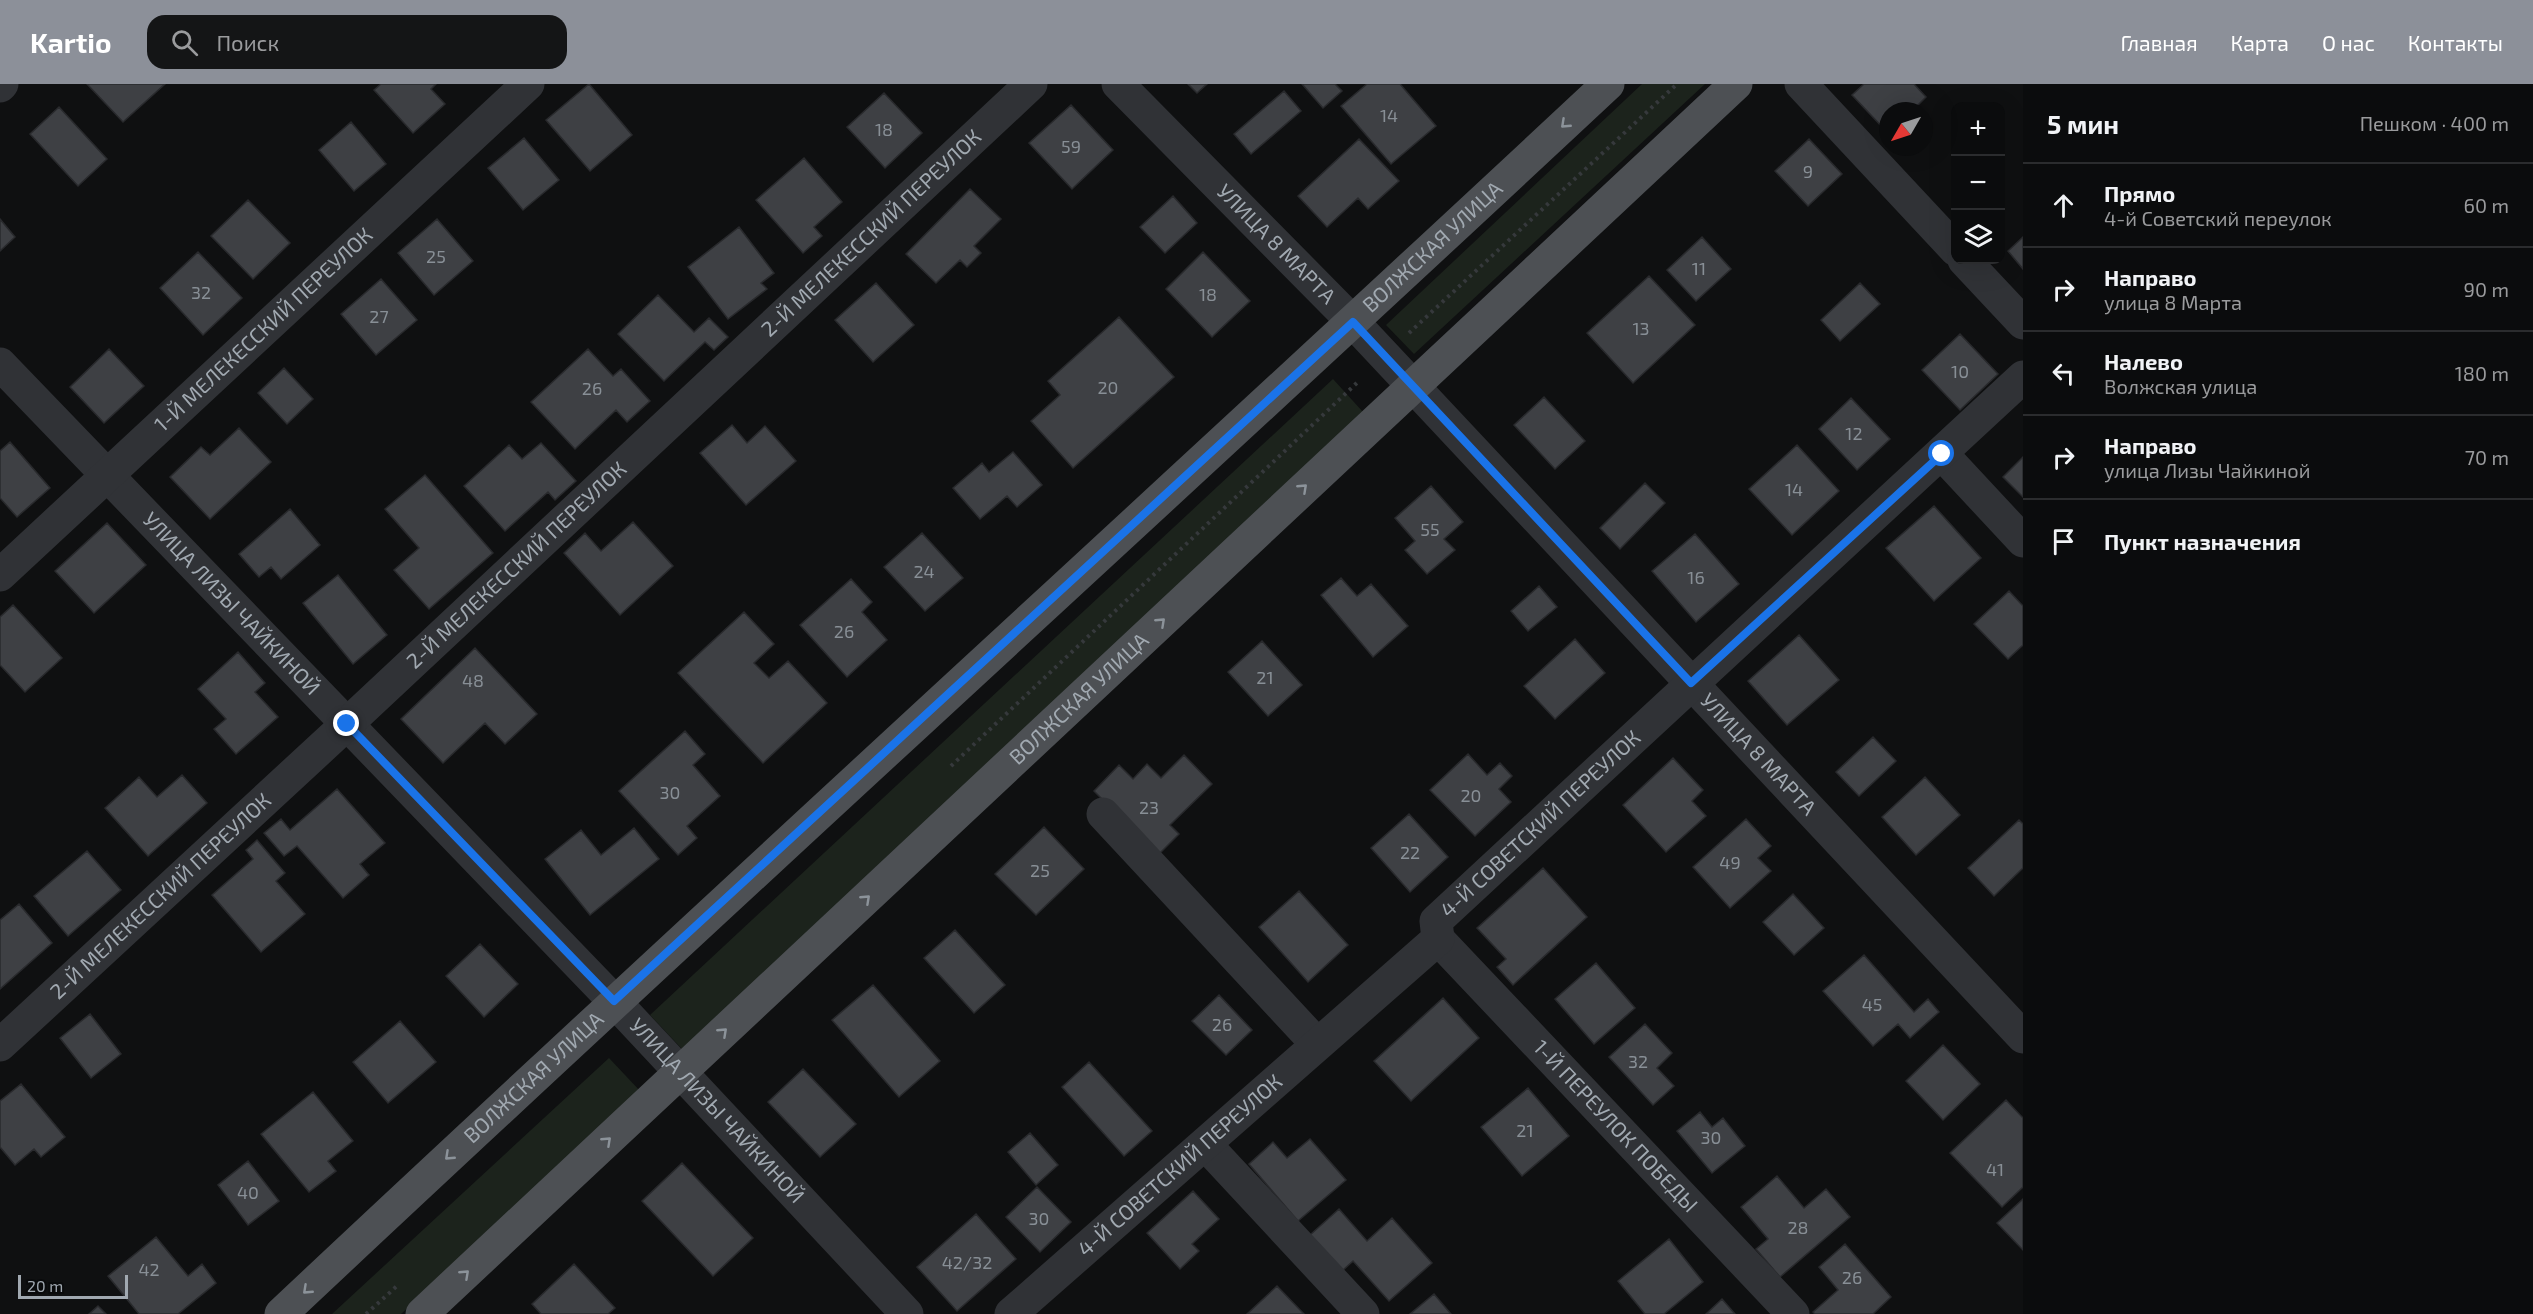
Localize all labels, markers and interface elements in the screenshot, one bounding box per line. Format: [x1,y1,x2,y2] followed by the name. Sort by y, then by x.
[147,15,567,69] search box
[30,25,111,59] text: Kartio
[168,26,201,59] icon: search
[216,29,279,55] text: Поиск
[2121,30,2198,55] text: Главная
[2231,30,2289,55] text: Карта
[2322,30,2375,55] text: О нас
[2408,30,2503,55] text: Контакты
[1879,102,1933,156] north arrow
[1951,102,2005,264] map controls
[1951,102,2005,156] button: +
[1380,104,1398,126] house number: 14
[2047,108,2119,139] text: 5 мин
[2360,111,2509,135] text: Пешком · 400 m
[1561,117,1572,128] one-way arrow
[875,118,893,140] house number: 18
[755,123,985,341] street label: 2-Й МЕЛЕКЕССКИЙ ПЕРЕУЛОК
[1061,135,1081,157] house number: 59
[1951,156,2005,210] button: −
[1803,160,1813,182] house number: 9
[1357,175,1507,317] street label: ВОЛЖСКАЯ УЛИЦА
[1213,178,1342,308] street label: УЛИЦА 8 МАРТА
[2104,180,2175,206] text: Прямо
[2047,189,2080,222] icon: ahead
[2464,193,2509,217] text: 60 m
[2104,206,2332,230] text: 4-й Советский переулок
[1951,210,2005,264] button: layers
[149,221,377,436] street label: 1-Й МЕЛЕКЕССКИЙ ПЕРЕУЛОК
[426,245,446,267] house number: 25
[1692,257,1706,279] house number: 11
[2104,264,2197,290] text: Направо
[2047,273,2080,306] icon: right
[2464,277,2509,301] text: 90 m
[191,281,211,303] house number: 32
[1199,283,1217,305] house number: 18
[2104,290,2242,314] text: улица 8 Марта
[369,305,389,327] house number: 27
[1632,317,1650,339] house number: 13
[2104,348,2183,374] text: Налево
[2047,357,2080,390] icon: left
[1951,360,1969,382] house number: 10
[2455,361,2509,385] text: 180 m
[2104,374,2257,398] text: Волжская улица
[1098,376,1118,398] house number: 20
[582,377,602,399] house number: 26
[1845,422,1863,444] house number: 12
[2104,432,2197,458] text: Направо
[1928,440,1954,466] route start
[2047,441,2080,474] icon: right
[2465,445,2509,469] text: 70 m
[401,455,631,673] street label: 2-Й МЕЛЕКЕССКИЙ ПЕРЕУЛОК
[2104,458,2310,482] text: улица Лизы Чайкиной
[1785,478,1803,500] house number: 14
[1296,484,1306,495] one-way arrow
[139,506,326,699] street label: УЛИЦА ЛИЗЫ ЧАЙКИНОЙ
[1420,518,1440,540] house number: 55
[2047,525,2080,558] icon: arrive
[2104,528,2301,554] text: Пункт назначения
[913,560,935,582] house number: 24
[1687,566,1705,588] house number: 16
[1153,618,1164,629] one-way arrow
[834,620,854,642] house number: 26
[1003,627,1153,769] street label: ВОЛЖСКАЯ УЛИЦА
[1256,666,1274,688] house number: 21
[462,669,484,691] house number: 48
[1696,687,1822,820] street label: УЛИЦА 8 МАРТА
[333,710,359,736] route end
[1434,724,1645,922] street label: 4-Й СОВЕТСКИЙ ПЕРЕУЛОК
[660,781,680,803] house number: 30
[1461,784,1481,806] house number: 20
[44,787,275,1003] street label: 2-Й МЕЛЕКЕССКИЙ ПЕРЕУЛОК
[1139,796,1159,818] house number: 23
[1400,841,1420,863] house number: 22
[1719,851,1741,873] house number: 49
[1030,859,1050,881] house number: 25
[859,895,869,906] one-way arrow
[1862,993,1882,1015] house number: 45
[458,1006,608,1148] street label: ВОЛЖСКАЯ УЛИЦА
[625,1012,810,1207] street label: УЛИЦА ЛИЗЫ ЧАЙКИНОЙ
[1212,1013,1232,1035] house number: 26
[716,1029,727,1040] one-way arrow
[1529,1034,1704,1217] street label: 1-Й ПЕРЕУЛОК ПОБЕДЫ
[1628,1050,1648,1072] house number: 32
[1072,1068,1286,1261] street label: 4-Й СОВЕТСКИЙ ПЕРЕУЛОК
[1516,1119,1534,1141] house number: 21
[1701,1126,1721,1148] house number: 30
[601,1137,611,1148] one-way arrow
[445,1149,455,1160] one-way arrow
[1986,1158,2004,1180] house number: 41
[237,1181,259,1203] house number: 40
[1029,1207,1049,1229] house number: 30
[1787,1216,1809,1238] house number: 28
[942,1251,992,1273] house number: 42/32
[138,1258,160,1280] house number: 42
[1842,1266,1862,1288] house number: 26
[458,1270,469,1281] one-way arrow
[18,1272,128,1300] scale bar
[27,1276,63,1295] text: 20 m
[303,1283,313,1294] one-way arrow

